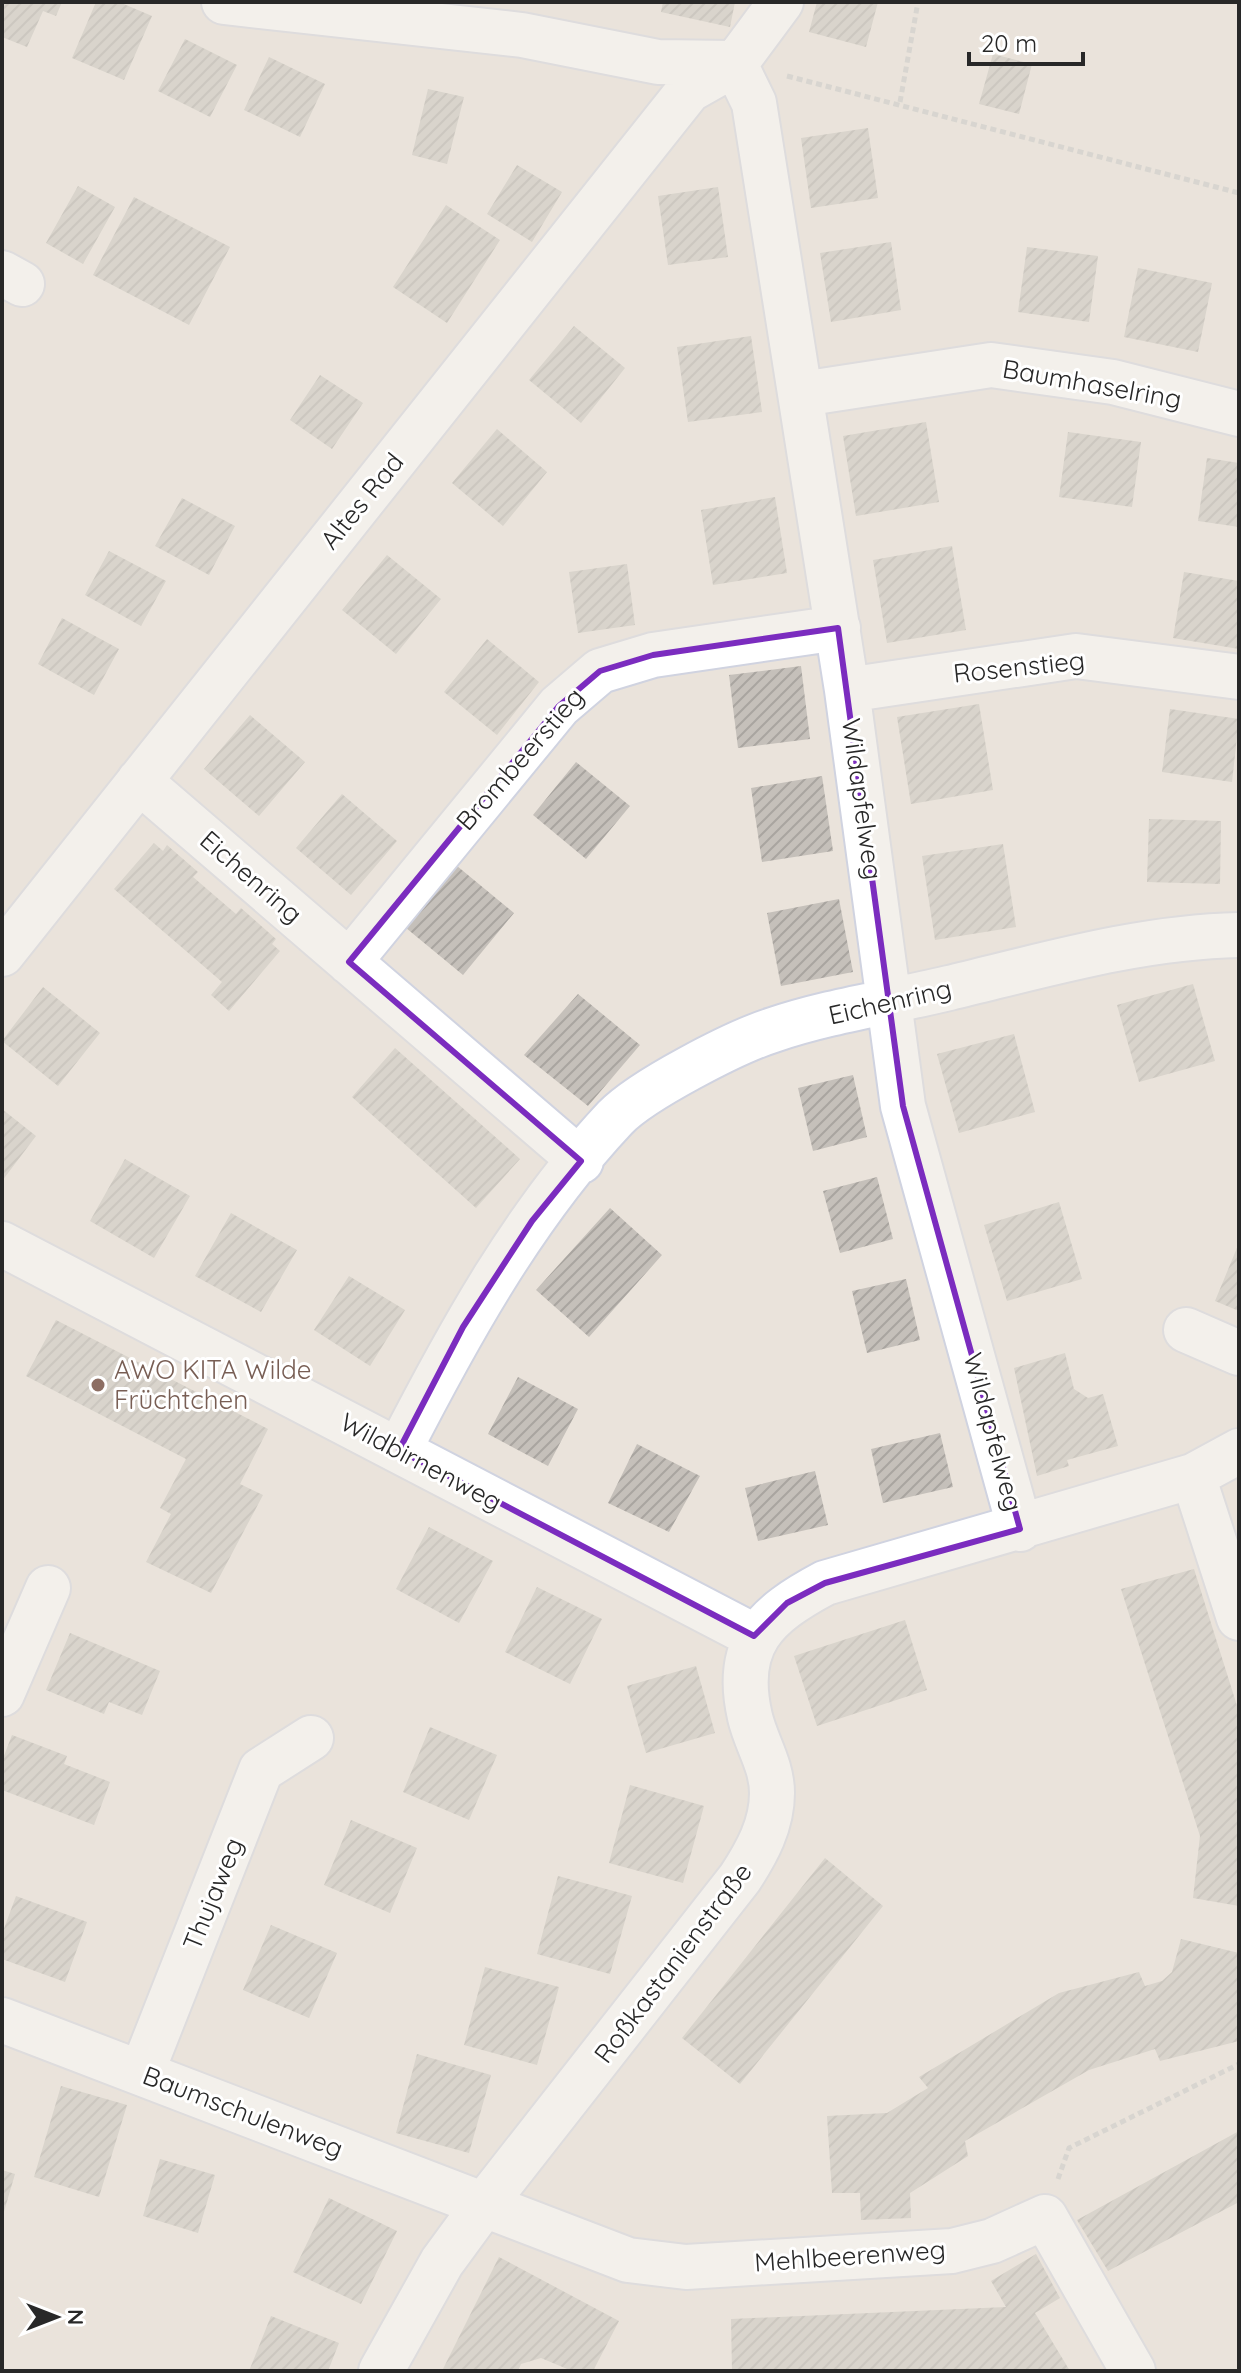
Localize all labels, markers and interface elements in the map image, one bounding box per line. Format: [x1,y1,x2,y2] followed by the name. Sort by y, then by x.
[969,16,1083,66] scale bar
[981,28,1037,58] text: 20 m
[1000,352,1184,415] street label: Baumhaselring
[313,446,410,556] street label: Altes Rad
[951,643,1086,690] street label: Rosenstieg
[449,681,591,837] street label: Brombeerstieg
[835,716,890,882] street label: Wildapfelweg
[193,823,309,930] street label: Eichenring
[825,971,955,1032] street label: Eichenring
[956,1349,1030,1515] street label: Wildapfelweg
[114,1353,311,1416] place label: AWO KITA Wilde Früchtchen
[89,1376,107,1394] marker: AWO KITA Wilde Früchtchen
[335,1405,508,1518] street label: Wildbirnenweg
[175,1833,250,1955] street label: Thujaweg
[587,1856,759,2069] street label: Roßkastanienstraße
[138,2058,348,2165] street label: Baumschulenweg
[753,2232,947,2279] street label: Mehlbeerenweg
[16,2277,96,2357] north arrow
[62,2309,90,2325] text: N

